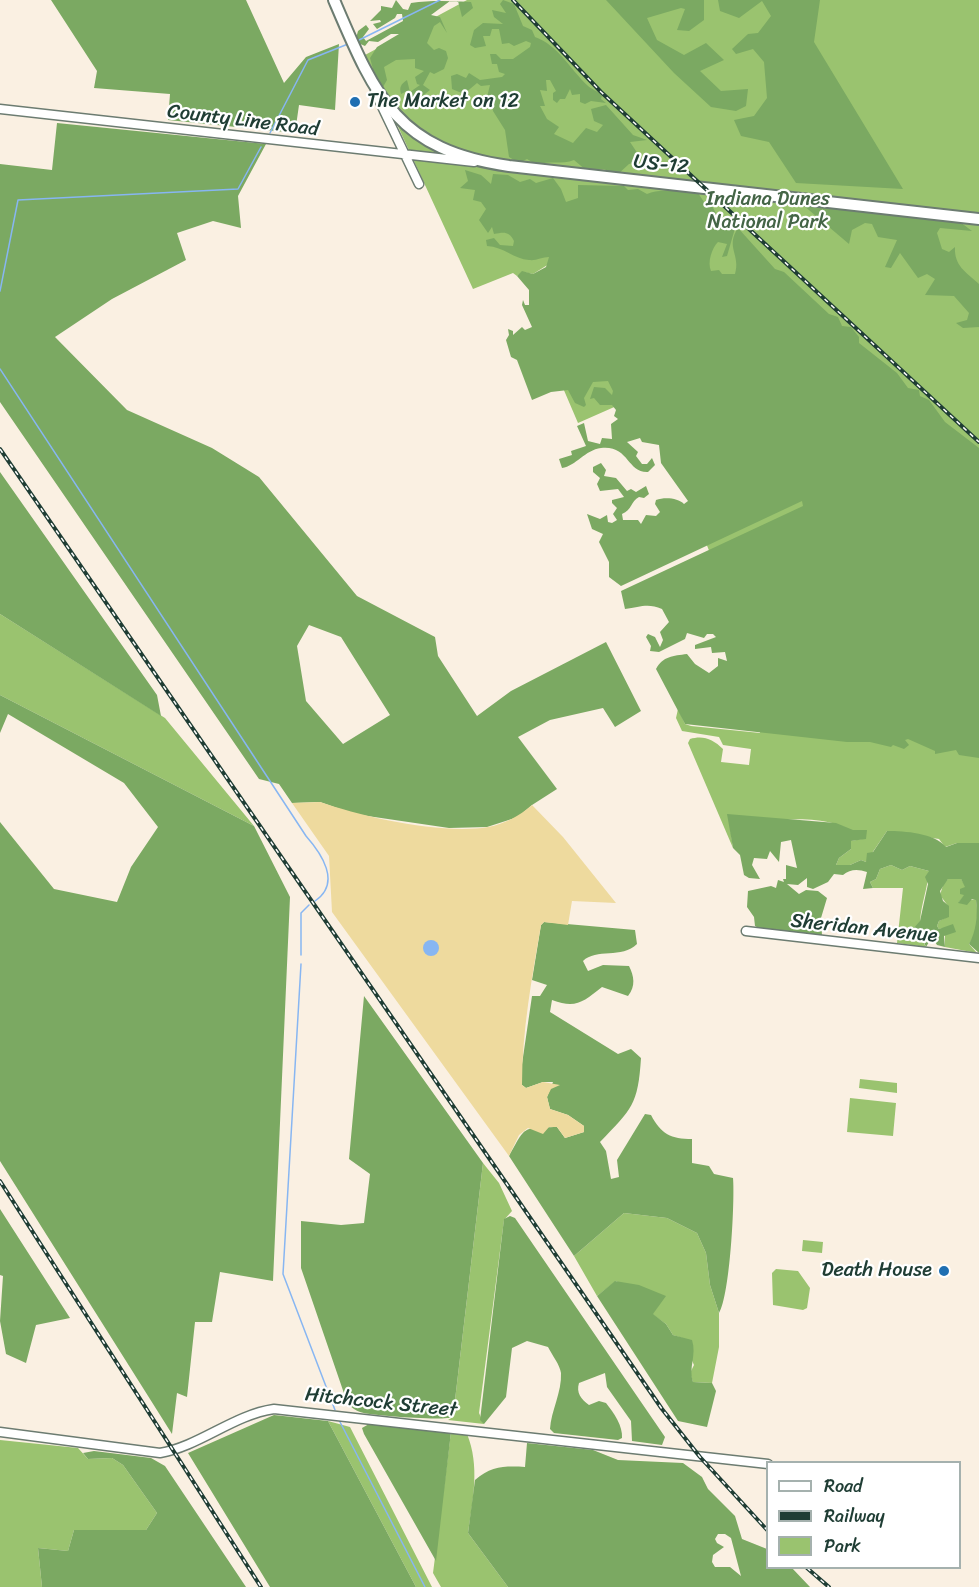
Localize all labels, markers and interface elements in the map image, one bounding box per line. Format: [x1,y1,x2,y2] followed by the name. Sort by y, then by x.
[367,90,519,114] place label: The Market on 12
[348,95,362,109] marker: The Market on 12
[166,100,320,142] street label: County Line Road
[632,150,690,180] street label: US-12
[706,188,830,235] park label: Indiana Dunes National Park
[789,909,939,949] street label: Sheridan Avenue
[821,1259,932,1283] place label: Death House
[937,1264,951,1278] marker: Death House
[304,1383,458,1423] street label: Hitchcock Street
[766,1461,961,1569] legend
[824,1470,863,1502] text: Road
[824,1500,885,1532] text: Railway
[824,1530,861,1562] text: Park

